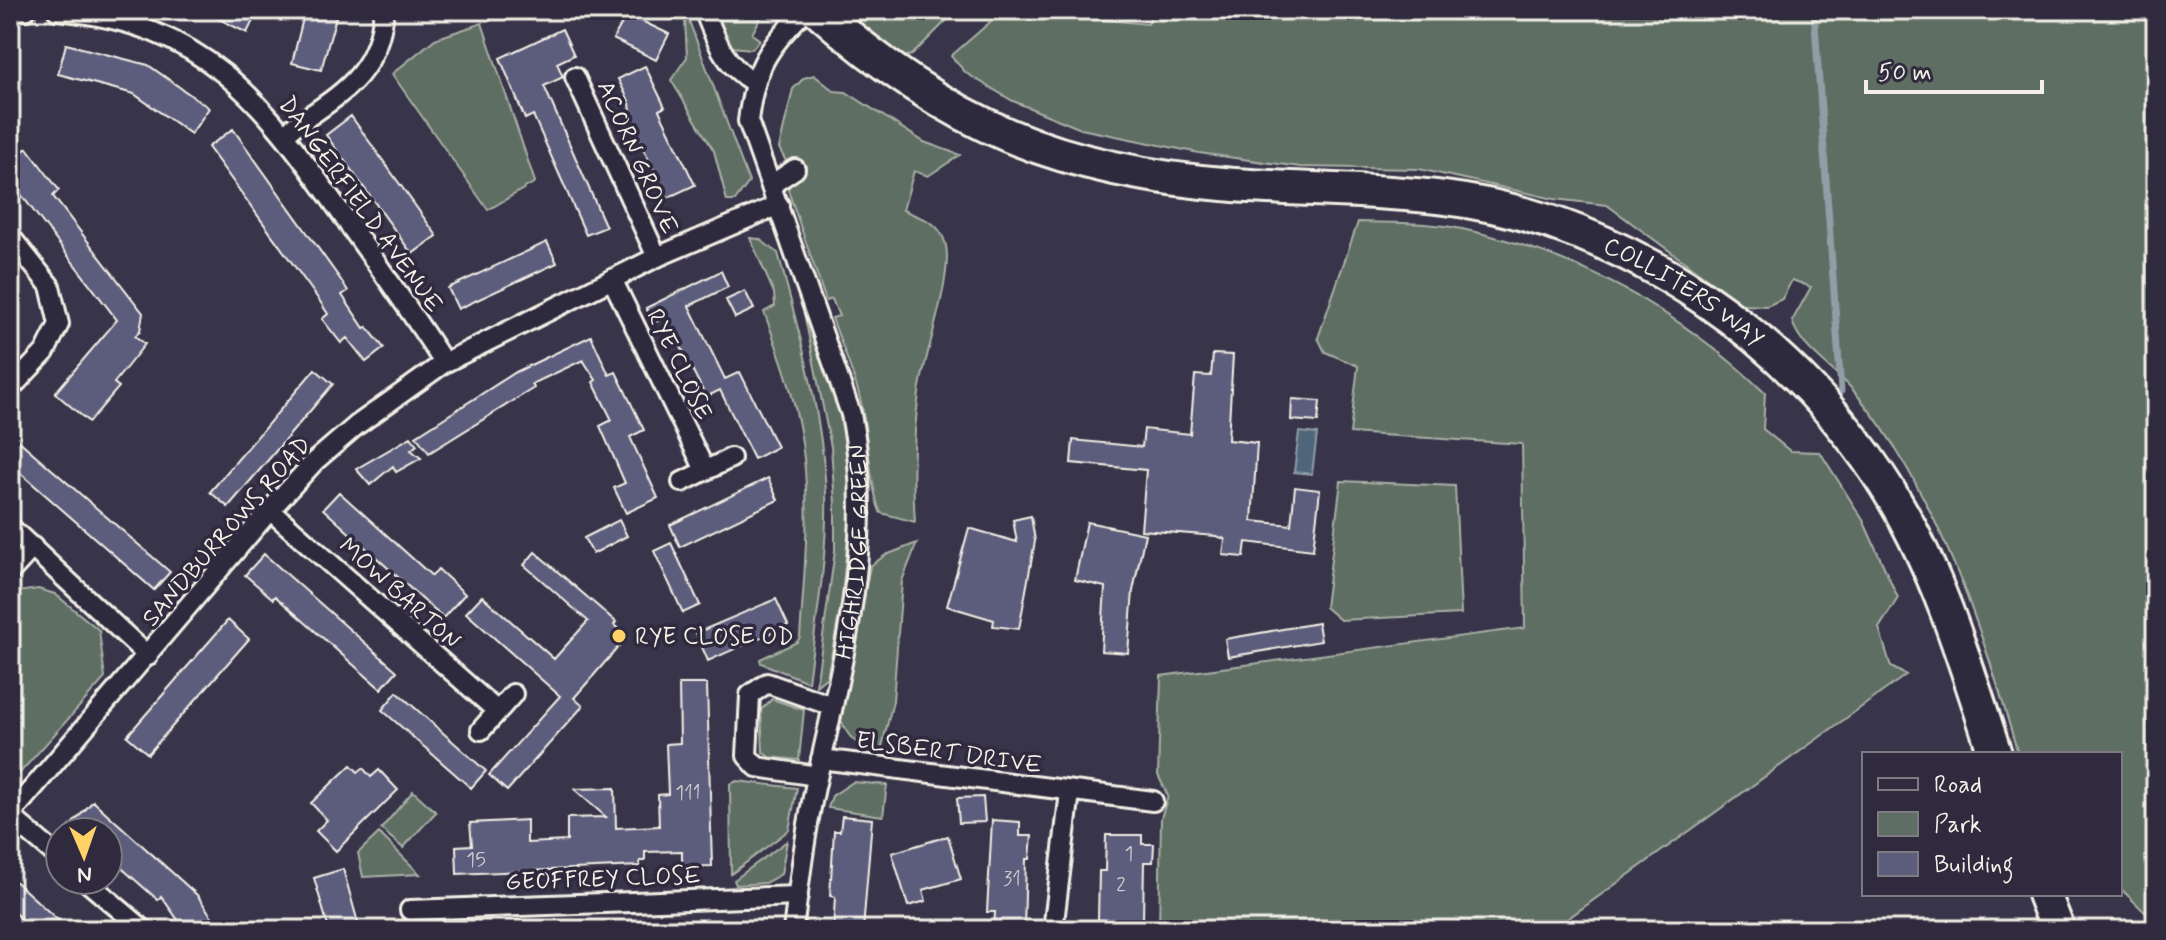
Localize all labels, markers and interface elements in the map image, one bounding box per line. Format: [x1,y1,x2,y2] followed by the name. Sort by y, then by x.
[1866,44,2042,94] scale bar
[1878,58,1932,89] text: 50 m
[589,76,684,239] street label: ACORN GROVE
[271,91,449,319] street label: DANGERFIELD AVENUE
[1598,231,1770,355] street label: COLLITERS WAY
[638,304,719,425] street label: RYE CLOSE
[136,430,318,634] street label: SANDBURROWS ROAD
[829,442,877,662] street label: HIGHRIDGE GREEN
[332,531,467,657] street label: MOW BARTON
[635,622,794,653] place label: RYE CLOSE OD
[610,627,628,645] marker: RYE CLOSE OD
[854,725,1044,782] street label: ELSBERT DRIVE
[1862,752,2122,896] legend
[1934,770,1982,801] text: Road
[675,780,701,807] house number: 111
[1934,810,1982,841] text: Park
[44,816,124,896] north arrow
[1125,841,1133,868] house number: 1
[466,847,486,874] house number: 15
[1934,850,2014,884] text: Building
[77,860,92,888] text: N
[505,861,701,898] street label: GEOFFREY CLOSE
[1003,866,1021,893] house number: 31
[1116,872,1126,899] house number: 2

